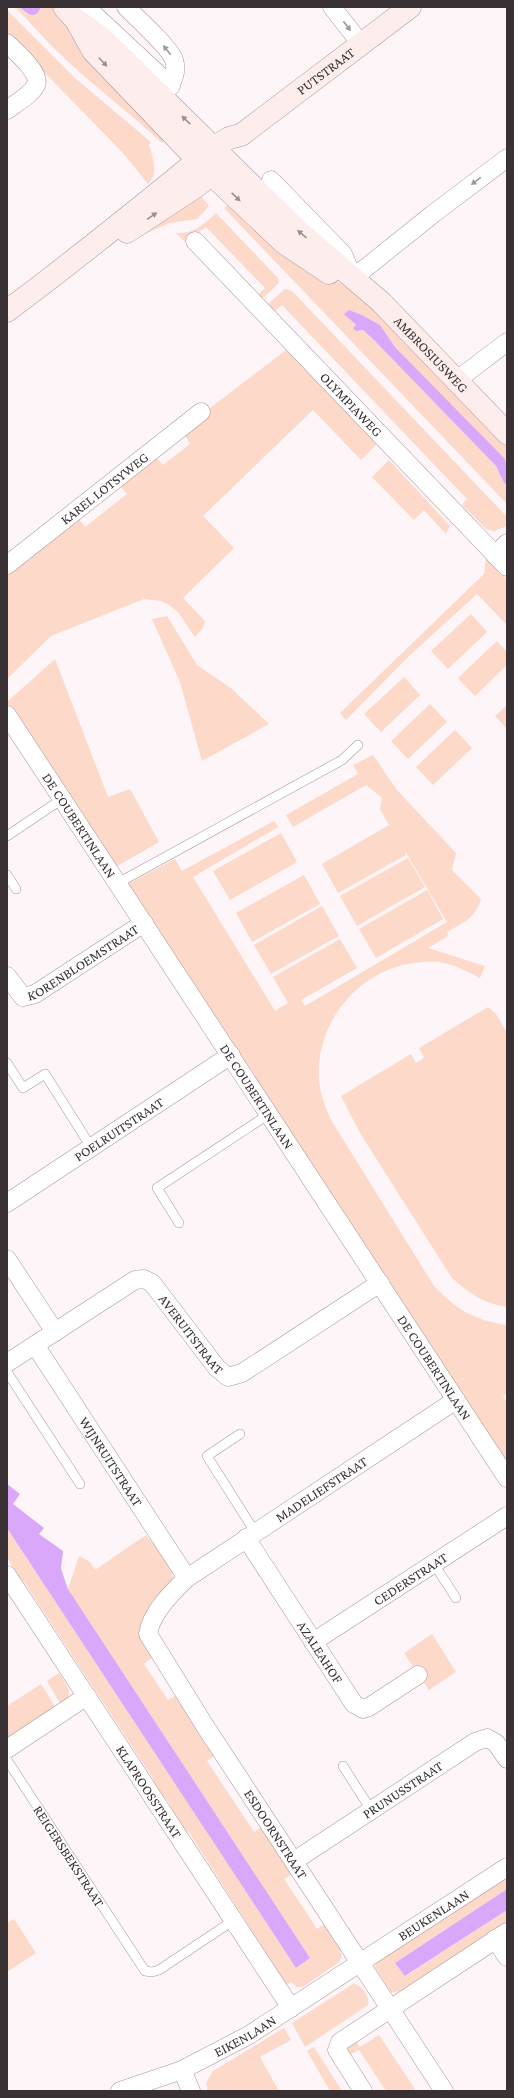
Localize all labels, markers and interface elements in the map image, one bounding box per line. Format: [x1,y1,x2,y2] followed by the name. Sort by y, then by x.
[342,20,351,31] one-way arrow
[293,44,358,98] street label: PUTSTRAAT
[163,45,172,56] one-way arrow
[99,56,108,67] one-way arrow
[181,115,191,125] one-way arrow
[470,177,481,185] one-way arrow
[231,192,241,202] one-way arrow
[147,212,157,220] one-way arrow
[297,230,307,239] one-way arrow
[391,313,472,396] street label: AMBROSIUSWEG
[317,369,386,440] street label: OLYMPIAWEG
[57,449,152,528] street label: KAREL LOTSYWEG
[39,770,120,881] street label: DE COUBERTINLAAN
[26,920,142,1004] street label: KORENBLOEMSTRAAT
[217,1041,297,1152] street label: DE COUBERTINLAAN
[71,1094,167,1164] street label: POELRUITSTRAAT
[156,1291,227,1378] street label: AVERUITSTRAAT
[394,1312,475,1423] street label: DE COUBERTINLAAN
[76,1414,146,1510] street label: WIJNRUITSTRAAT
[272,1453,371,1525] street label: MADELIEFSTRAAT
[370,1549,451,1609] street label: CEDERSTRAAT
[294,1618,346,1686] street label: AZALEAHOF
[113,1742,185,1841] street label: KLAPROOSSTRAAT
[359,1757,446,1822] street label: PRUNUSSTRAAT
[241,1786,311,1882] street label: ESDOORNSTRAAT
[30,1802,108,1910] street label: REIGERSBEKSTRAAT
[395,1886,472,1944] street label: BEUKENLAAN
[211,2012,279,2060] street label: EIKENLAAN

